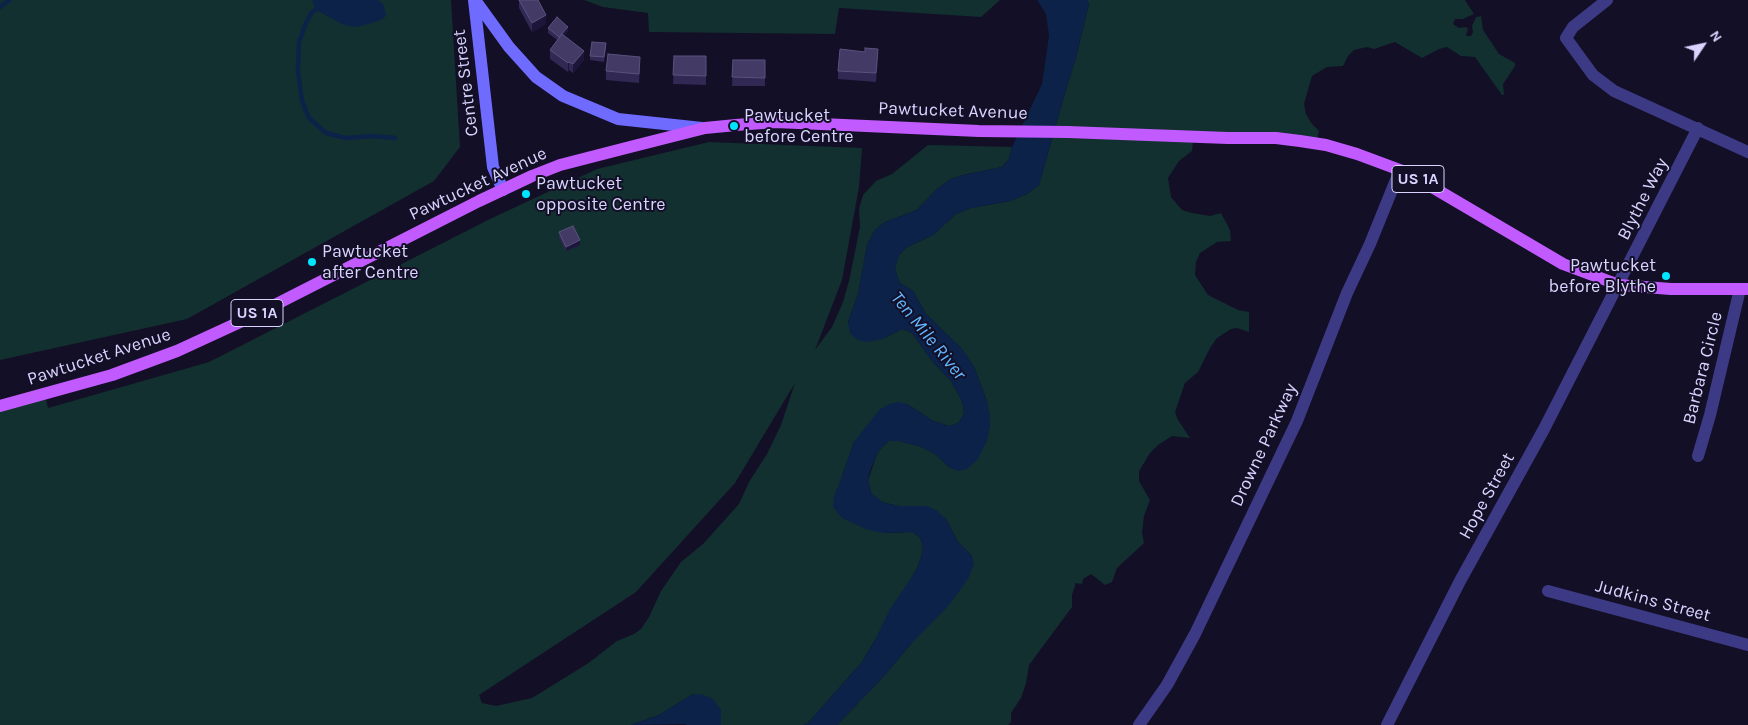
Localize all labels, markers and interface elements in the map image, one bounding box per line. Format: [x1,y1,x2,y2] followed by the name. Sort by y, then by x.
[1678,20,1728,70] north arrow
[1706,27,1726,45] text: N
[449,28,483,138] street label: Centre Street
[878,98,1028,124] street label: Pawtucket Avenue
[744,105,854,148] place label: Pawtucket before Centre
[728,120,740,132] marker: Pawtucket before Centre
[406,143,550,225] street label: Pawtucket Avenue
[1613,154,1673,244] street label: Blythe Way
[1392,165,1444,192] road number: US 1A
[536,173,665,215] place label: Pawtucket opposite Centre
[520,188,532,200] marker: Pawtucket opposite Centre
[322,241,419,284] place label: Pawtucket after Centre
[1549,255,1656,298] place label: Pawtucket before Blythe
[306,256,318,268] marker: Pawtucket after Centre
[1660,270,1672,282] marker: Pawtucket before Blythe
[885,287,971,385] water label: Ten Mile River
[231,300,283,326] road number: US 1A
[1679,309,1727,427] street label: Barbara Circle
[25,324,173,390] street label: Pawtucket Avenue
[1226,380,1302,510] street label: Drowne Parkway
[1454,449,1520,543] street label: Hope Street
[1593,575,1713,627] street label: Judkins Street

